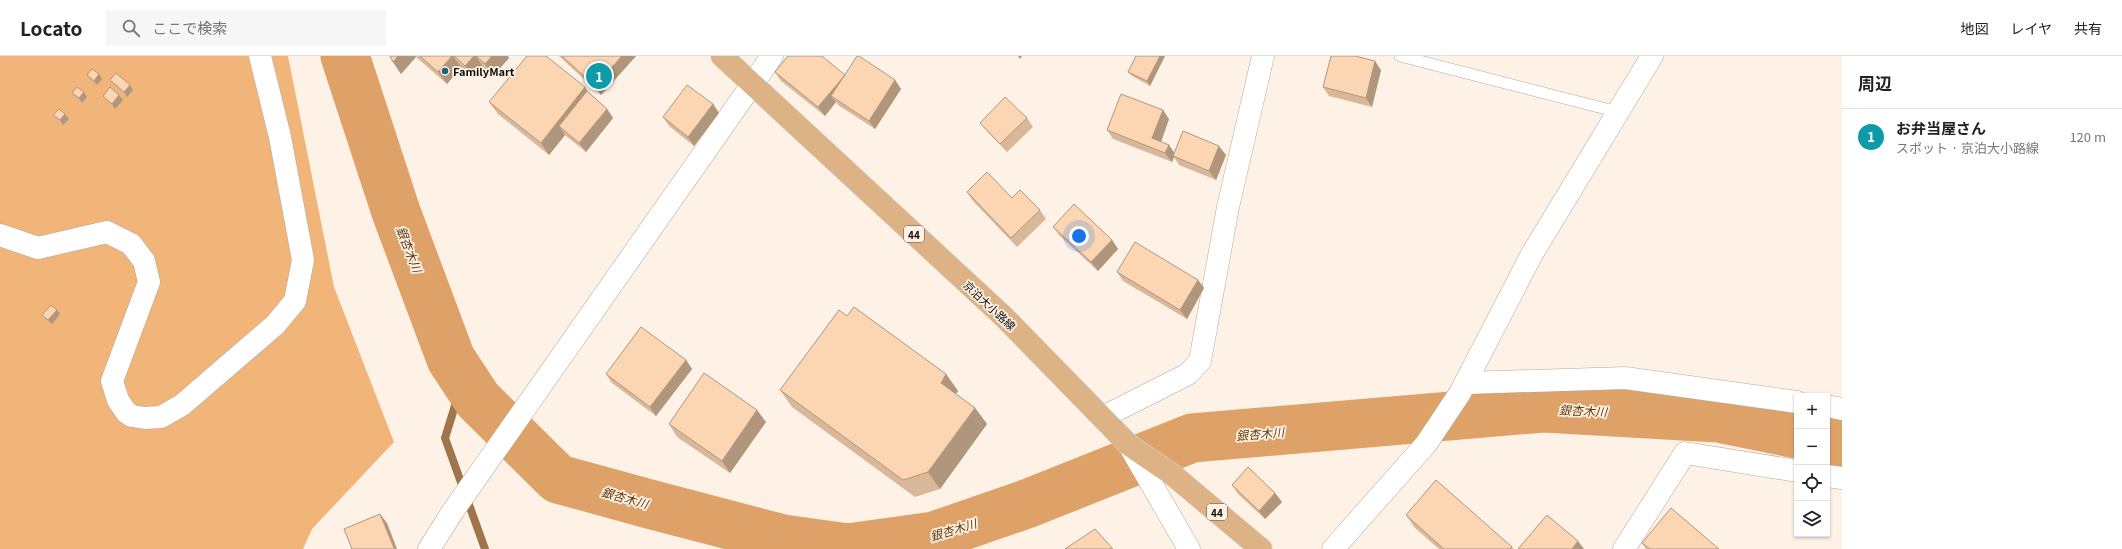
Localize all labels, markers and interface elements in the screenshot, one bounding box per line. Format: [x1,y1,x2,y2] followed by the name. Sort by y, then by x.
[106,10,386,46] search box
[20,14,82,41] text: Locato
[120,17,142,39] icon: search
[152,17,227,38] text: ここで検索
[1960,18,1988,38] text: 地図
[2010,18,2052,38] text: レイヤ
[2074,18,2102,38] text: 共有
[586,61,612,91] pin: 1
[453,63,515,79] place label: FamilyMart
[440,66,450,76] marker: FamilyMart
[1858,70,1892,95] text: 周辺
[1896,117,1986,138] text: お弁当屋さん
[1867,127,1875,146] text: 1
[2069,127,2106,146] text: 120 m
[1896,138,2039,157] text: スポット · 京泊大小路線
[393,224,427,276] water label: 銀杏木川
[904,226,924,242] road number: 44
[1069,226,1089,246] your location
[960,277,1020,333] street label: 京泊大小路線
[1794,393,1830,537] map controls
[1794,393,1830,429] button: +
[1559,400,1609,420] water label: 銀杏木川
[1235,422,1287,444] water label: 銀杏木川
[1794,429,1830,465] button: −
[1794,465,1830,501] button: locate
[600,482,652,512] water label: 銀杏木川
[1794,501,1830,537] button: layers
[1207,504,1227,520] road number: 44
[928,513,980,544] water label: 銀杏木川

